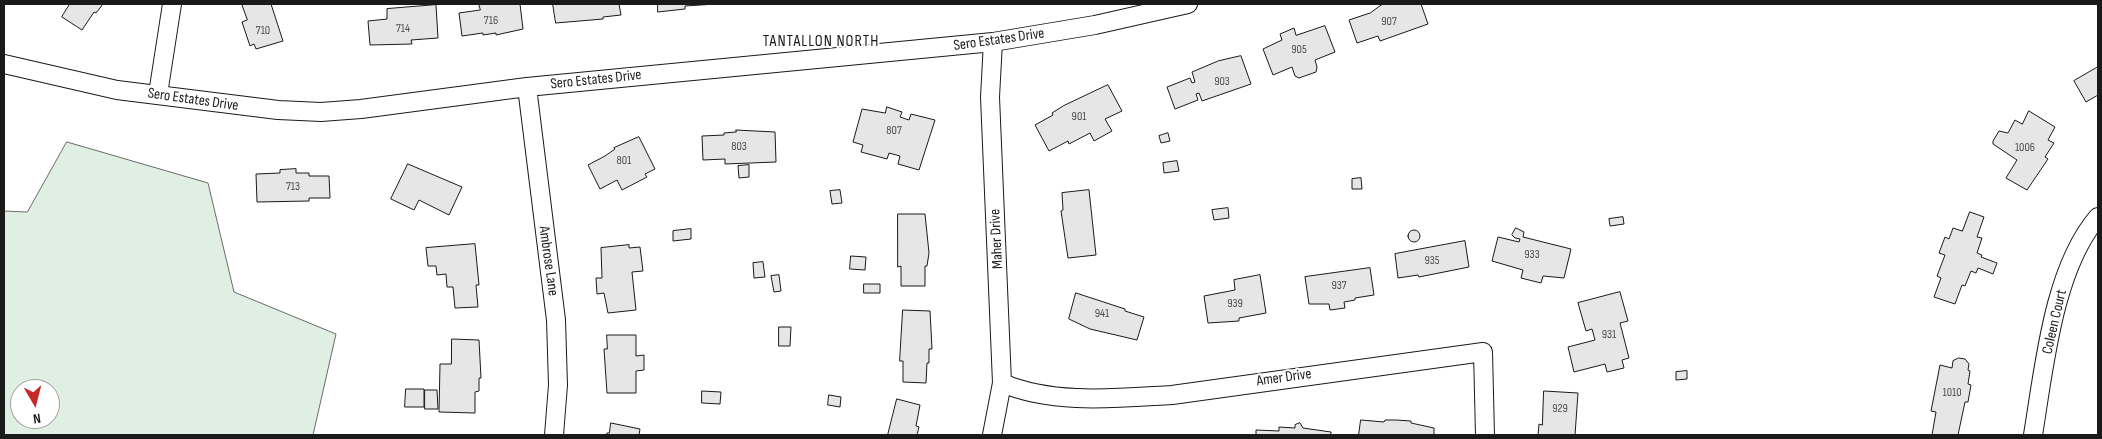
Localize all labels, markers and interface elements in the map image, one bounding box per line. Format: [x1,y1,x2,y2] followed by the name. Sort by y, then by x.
[484,14,498,28] house number: 716
[1381,15,1397,29] house number: 907
[396,22,410,36] house number: 714
[256,24,270,38] house number: 710
[952,25,1046,55] street label: Sero Estates Drive
[761,32,881,52] district label: TANTALLON NORTH
[1291,43,1307,57] house number: 905
[550,66,642,94] street label: Sero Estates Drive
[1214,75,1230,89] house number: 903
[146,85,240,115] street label: Sero Estates Drive
[1072,110,1086,124] house number: 901
[886,124,902,138] house number: 807
[731,140,747,154] house number: 803
[2015,141,2035,155] house number: 1006
[617,154,631,168] house number: 801
[286,180,300,194] house number: 713
[986,209,1008,269] street label: Maher Drive
[534,225,562,297] street label: Ambrose Lane
[1524,248,1540,262] house number: 933
[1424,254,1440,268] house number: 935
[1331,279,1347,293] house number: 937
[2039,288,2071,356] street label: Coleen Court
[1227,297,1243,311] house number: 939
[1095,307,1109,321] house number: 941
[1602,328,1616,342] house number: 931
[1255,365,1313,391] street label: Amer Drive
[10,379,60,429] north arrow
[1942,386,1962,400] house number: 1010
[1552,402,1568,416] house number: 929
[32,409,42,427] text: N

